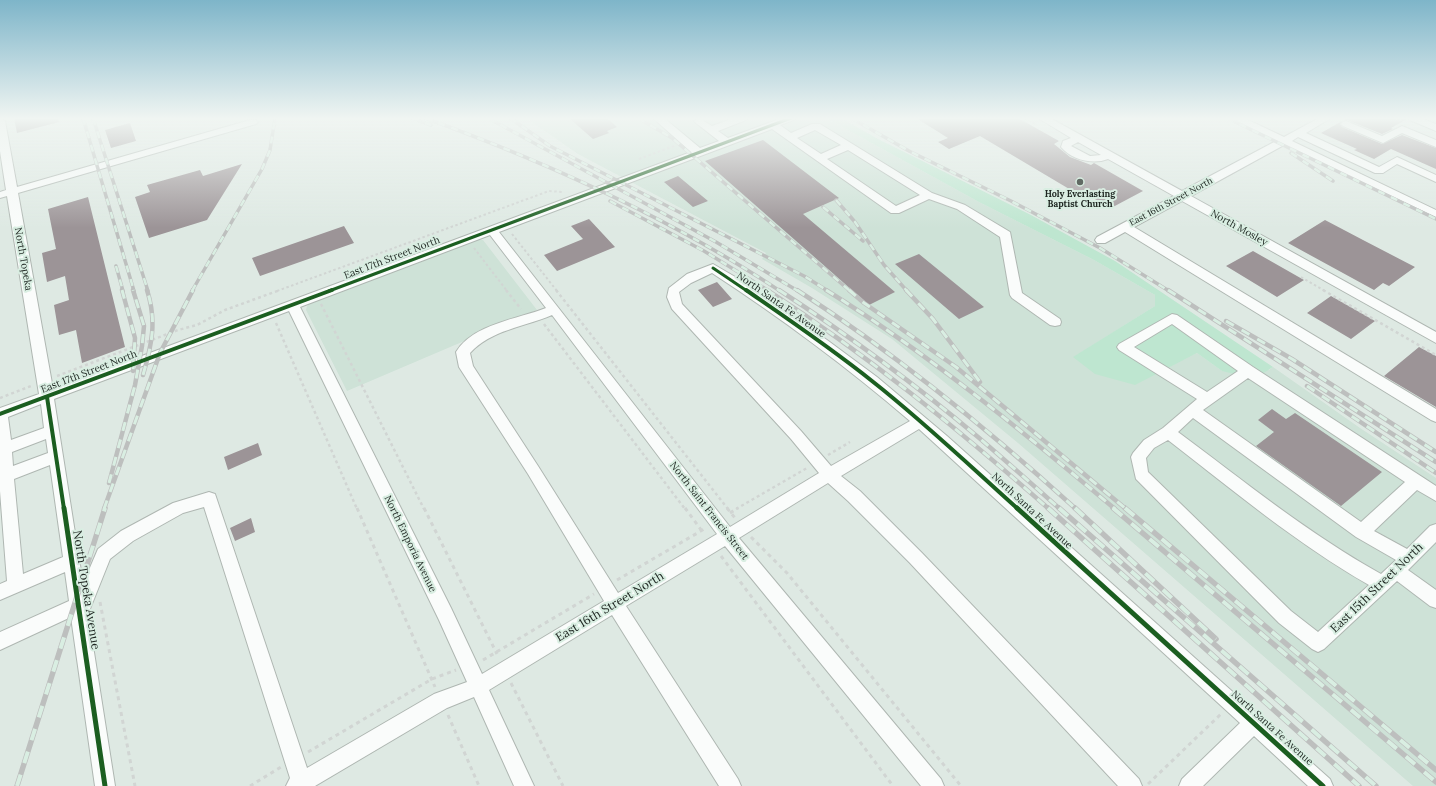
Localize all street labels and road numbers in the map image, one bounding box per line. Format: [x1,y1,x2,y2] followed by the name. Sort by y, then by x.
[1128,175,1214,229] street label: East 16th Street North
[1208,207,1270,249] street label: North Mosley
[12,226,34,292] street label: North Topeka
[342,234,442,282] street label: East 17th Street North
[734,270,828,340] street label: North Santa Fe Avenue
[39,348,139,396] street label: East 17th Street North
[667,460,751,562] street label: North Saint Francis Street
[989,470,1075,552] street label: North Santa Fe Avenue
[381,494,439,594] street label: North Emporia Avenue
[69,529,103,651] street label: North Topeka Avenue
[1328,540,1426,636] street label: East 15th Street North
[553,569,667,645] street label: East 16th Street North
[1229,688,1315,768] street label: North Santa Fe Avenue

